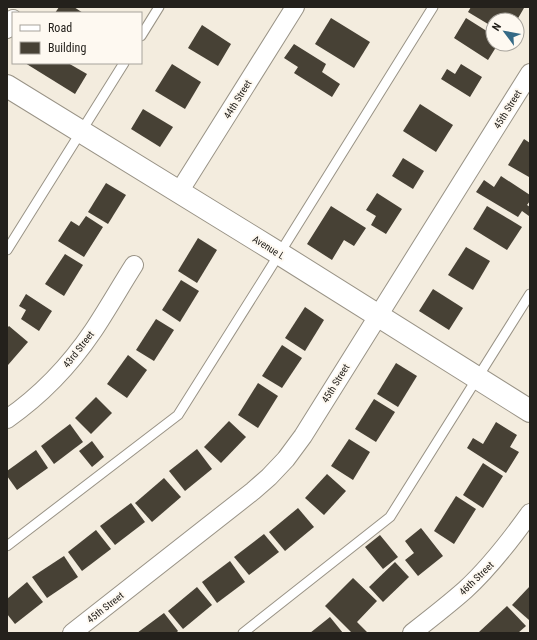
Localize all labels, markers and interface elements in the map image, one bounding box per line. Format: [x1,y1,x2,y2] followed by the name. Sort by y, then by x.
[12,12,142,64] legend
[485,12,525,52] north arrow
[490,20,504,33] text: N
[48,21,72,35] text: Road
[48,41,86,55] text: Building
[221,78,254,121] street label: 44th Street
[491,88,524,131] street label: 45th Street
[251,233,287,262] street label: Avenue L
[61,329,96,370] street label: 43rd Street
[319,362,352,405] street label: 45th Street
[457,559,496,597] street label: 46th Street
[85,590,126,625] street label: 45th Street

